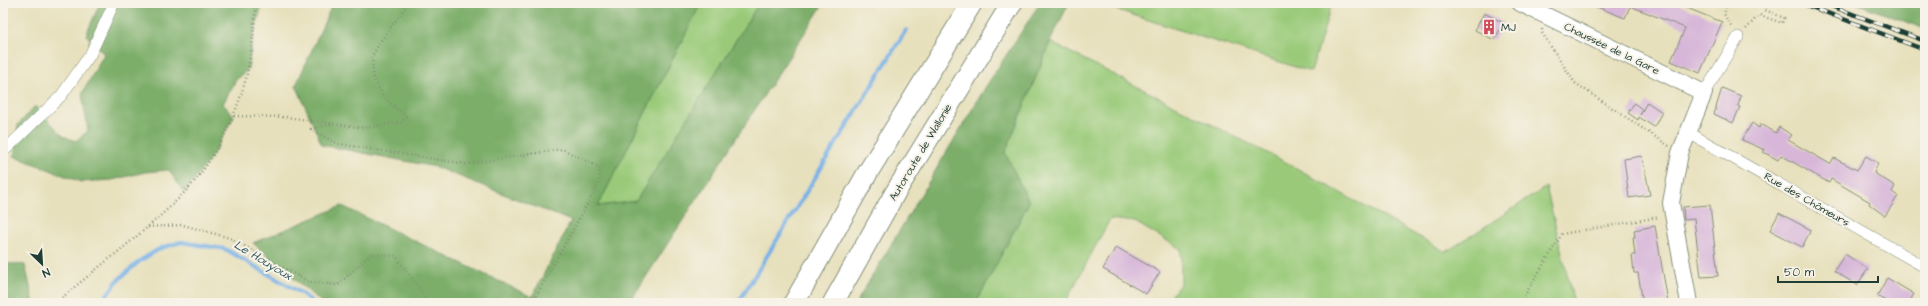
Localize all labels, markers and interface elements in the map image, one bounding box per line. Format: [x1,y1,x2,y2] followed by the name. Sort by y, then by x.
[1480,18,1498,36] building icon: MJ
[1561,19,1662,78] street label: Chaussée de la Gare
[1501,20,1516,35] place label: MJ
[886,101,955,204] street label: Autoroute de Wallonie
[1761,169,1853,230] street label: Rue des Chômeurs
[231,236,296,285] water label: Le Houyoux
[22,244,62,284] north arrow
[1778,258,1878,284] scale bar
[40,264,52,281] text: N
[1784,264,1815,281] text: 50 m

